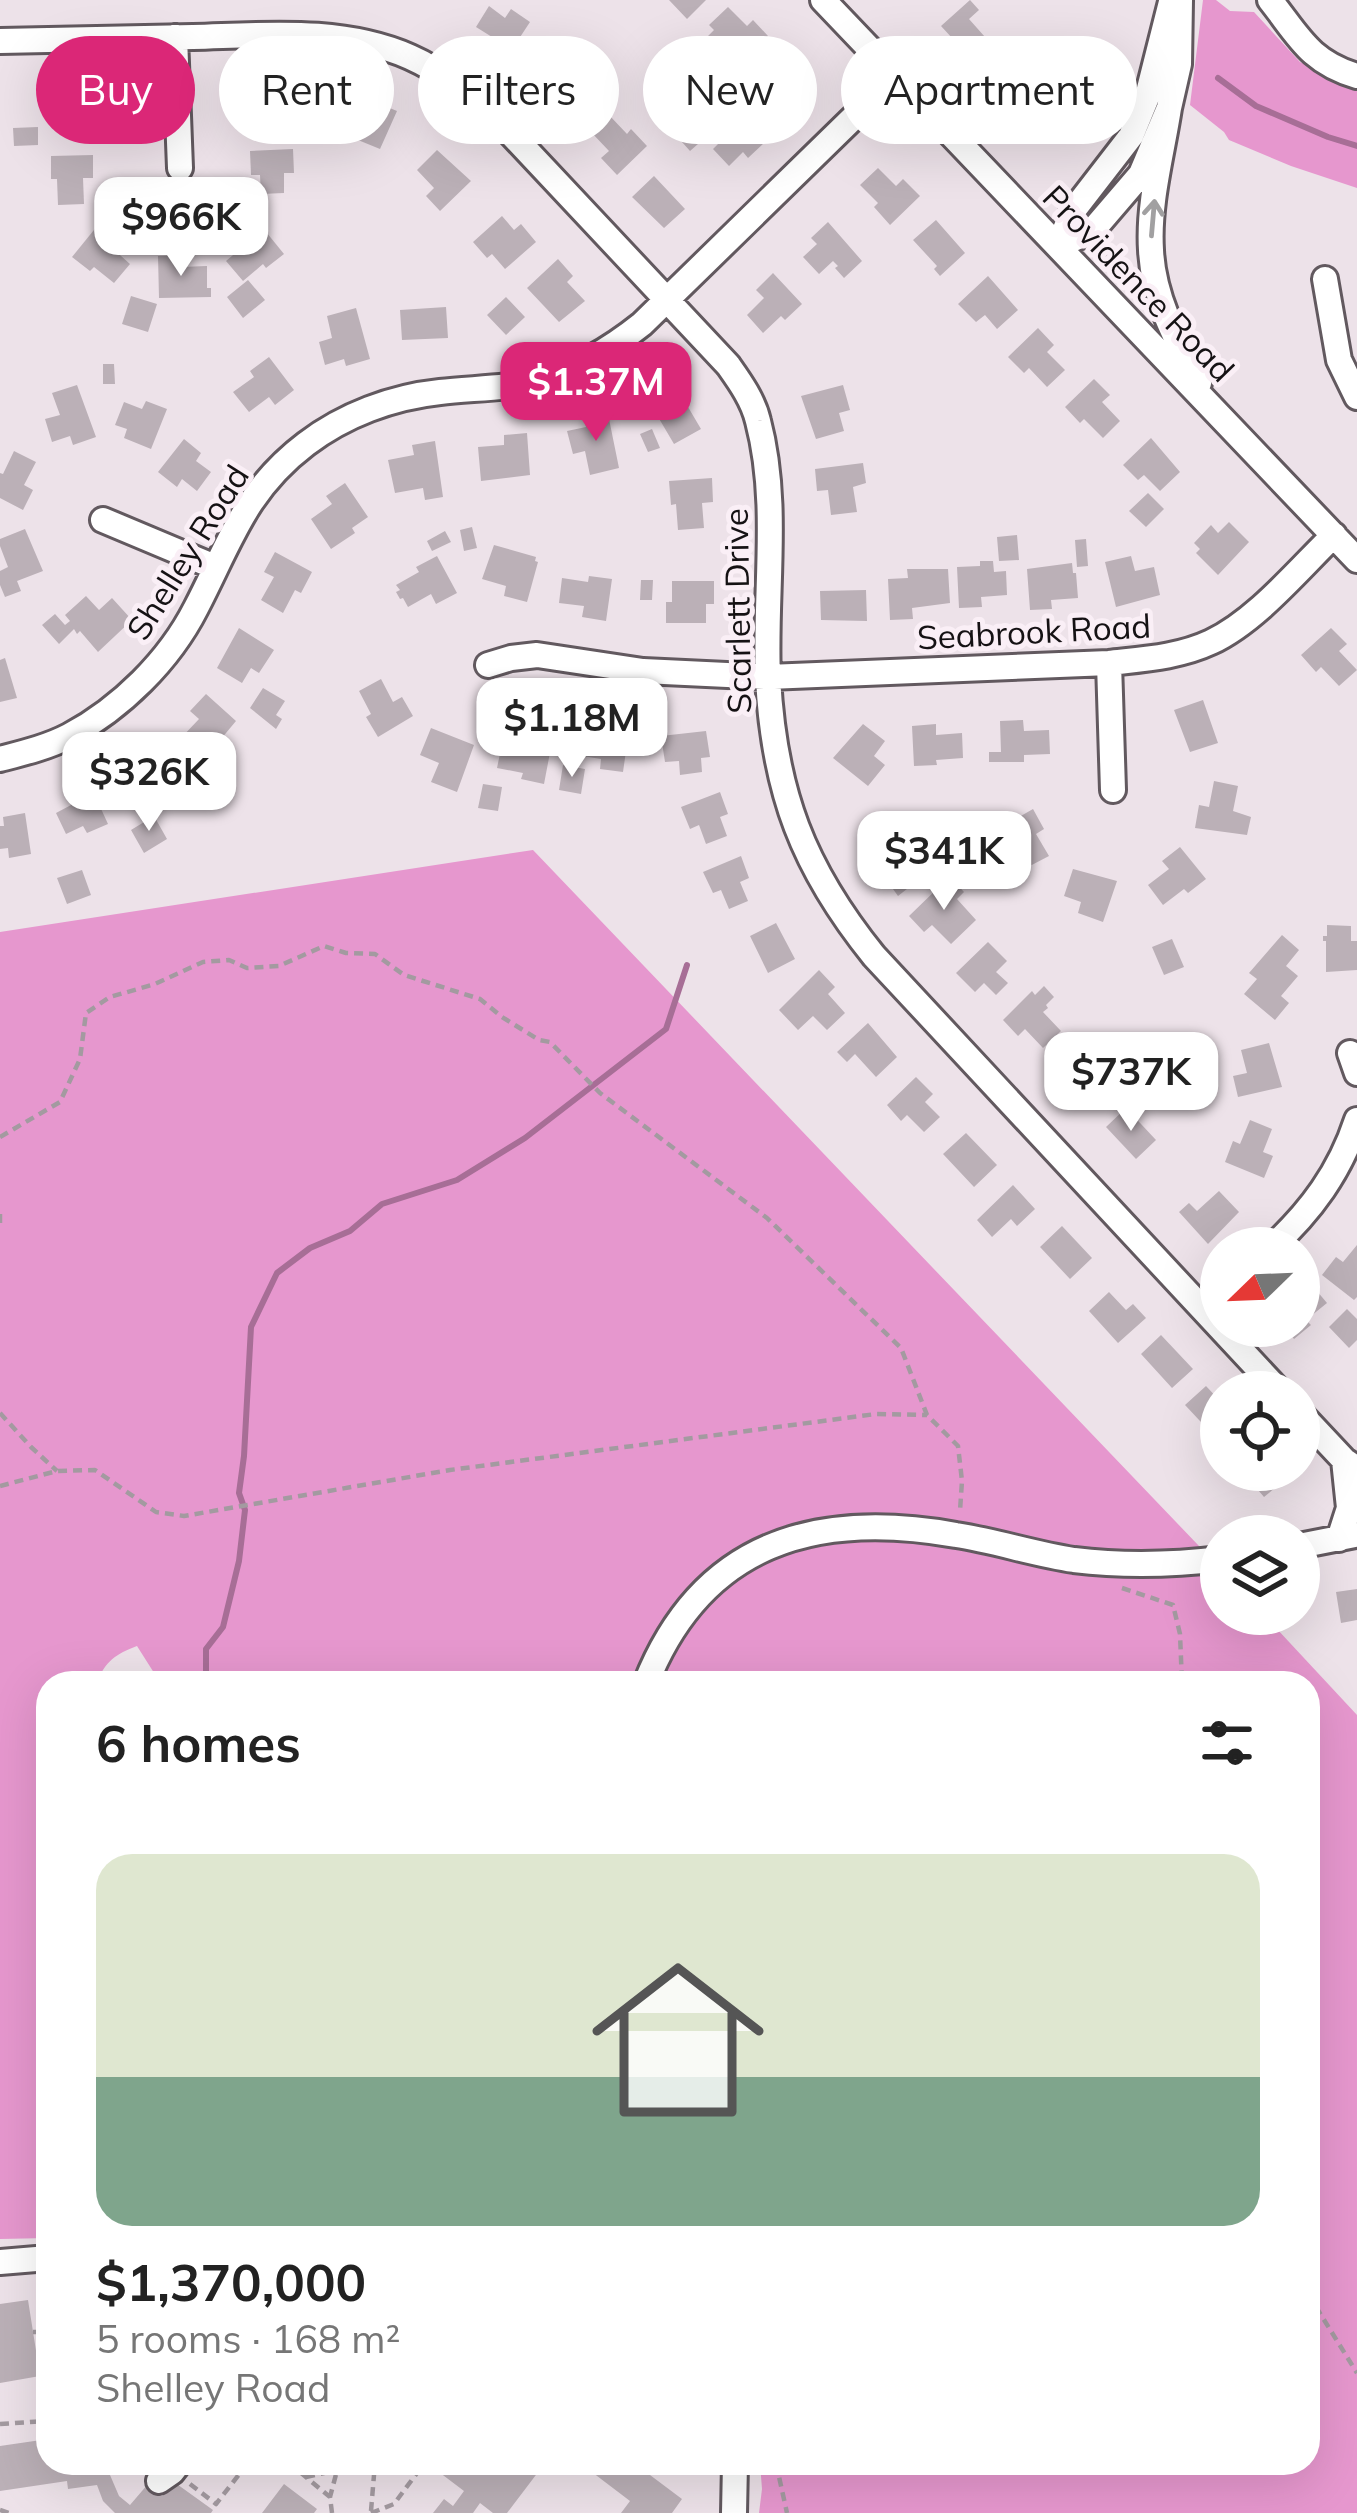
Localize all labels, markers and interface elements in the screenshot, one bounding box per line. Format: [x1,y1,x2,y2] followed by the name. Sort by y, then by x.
[36,36,195,144] chip: Buy
[219,36,394,144] chip: Rent
[418,36,619,144] chip: Filters
[643,36,817,144] chip: New
[841,36,1137,144] chip: Apartment
[1035,176,1243,390] street label: Providence Road
[97,177,265,279] pin: $966K
[121,191,241,240] text: $966K
[1142,199,1165,238] one-way arrow
[498,342,694,444] pin: $1.37M
[527,356,665,405] text: $1.37M
[117,457,257,647] street label: Shelley Road
[715,508,759,714] street label: Scarlett Drive
[916,604,1152,658] street label: Seabrook Road
[474,678,670,780] pin: $1.18M
[503,692,641,741] text: $1.18M
[65,732,233,834] pin: $326K
[89,746,209,795] text: $326K
[860,811,1028,913] pin: $341K
[884,825,1004,874] text: $341K
[1047,1032,1215,1134] pin: $737K
[1071,1046,1191,1095] text: $737K
[1200,1227,1320,1347] north arrow
[1200,1227,1320,1635] map controls
[1200,1371,1320,1491] button: locate
[1200,1515,1320,1635] button: layers
[1194,1710,1260,1776] icon: filters
[96,1711,301,1775] text: 6 homes
[570,1932,786,2148] icon: home
[96,2250,366,2314] text: $1,370,000
[96,2314,400,2363] text: 5 rooms · 168 m²
[96,2363,330,2412] text: Shelley Road

